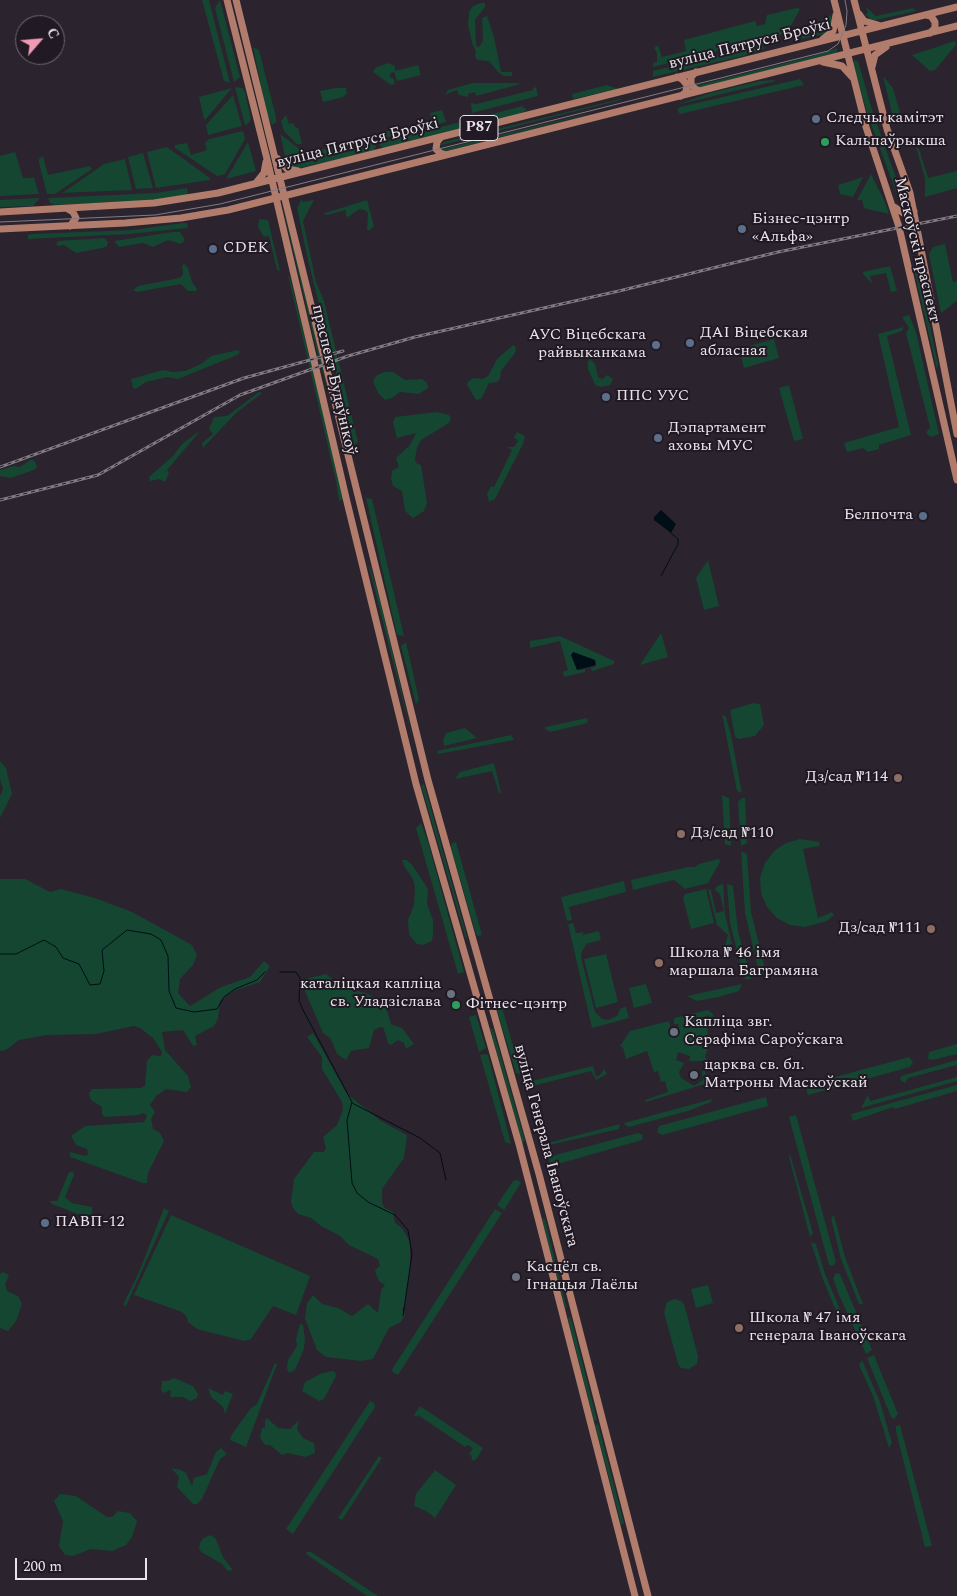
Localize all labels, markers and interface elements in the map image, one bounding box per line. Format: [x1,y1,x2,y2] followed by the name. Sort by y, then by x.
[15,15,65,65] north arrow
[667,16,833,74] street label: вуліца Пятруся Броўкі
[41,24,65,43] text: С
[826,109,944,129] place label: Следчы камітэт
[810,113,822,125] marker: Следчы камітэт
[275,115,441,173] street label: вуліца Пятруся Броўкі
[460,116,498,140] road number: Р87
[835,132,946,152] place label: Кальпаўрыкша
[819,136,831,148] marker: Кальпаўрыкша
[889,175,943,325] street label: Маскоўскі праспект
[752,210,850,248] place label: Бізнес-цэнтр «Альфа»
[736,223,748,235] marker: Бізнес-цэнтр «Альфа»
[223,239,269,259] place label: CDEK
[207,243,219,255] marker: CDEK
[306,303,360,457] street label: праспект Будаўнікоў
[700,324,808,362] place label: ДАІ Віцебская абласная
[529,326,646,364] place label: АУС Віцебскага райвыканкама
[684,337,696,349] marker: ДАІ Віцебская абласная
[650,339,662,351] marker: АУС Віцебскага райвыканкама
[616,387,689,407] place label: ППС УУС
[600,391,612,403] marker: ППС УУС
[668,419,766,457] place label: Дэпартамент аховы МУС
[652,432,664,444] marker: Дэпартамент аховы МУС
[844,506,913,526] place label: Белпочта
[917,510,929,522] marker: Белпочта
[806,768,888,788] place label: Дз/сад №114
[892,772,904,784] marker: Дз/сад №114
[691,824,773,844] place label: Дз/сад №110
[675,828,687,840] marker: Дз/сад №110
[839,919,921,939] place label: Дз/сад №111
[925,923,937,935] marker: Дз/сад №111
[669,944,818,982] place label: Школа № 46 імя маршала Баграмяна
[653,957,665,969] marker: Школа № 46 імя маршала Баграмяна
[300,975,441,1013] place label: каталіцкая капліца св. Уладзіслава
[445,988,457,1000] marker: каталіцкая капліца св. Уладзіслава
[466,995,567,1015] place label: Фітнес-цэнтр
[450,999,462,1011] marker: Фітнес-цэнтр
[684,1013,843,1051] place label: Капліца звг. Серафіма Сароўскага
[668,1026,680,1038] marker: Капліца звг. Серафіма Сароўскага
[509,1043,581,1249] street label: вуліца Генерала Іваноўскага
[704,1056,868,1094] place label: царква св. бл. Матроны Маскоўскай
[688,1069,700,1081] marker: царква св. бл. Матроны Маскоўскай
[55,1213,124,1233] place label: ПАВП-12
[39,1217,51,1229] marker: ПАВП-12
[526,1258,638,1296] place label: Касцёл св. Ігнацыя Лаёлы
[510,1271,522,1283] marker: Касцёл св. Ігнацыя Лаёлы
[749,1309,906,1347] place label: Школа № 47 імя генерала Іваноўскага
[733,1322,745,1334] marker: Школа № 47 імя генерала Іваноўскага
[18,1548,150,1580] scale bar
[23,1555,62,1578] text: 200 m

